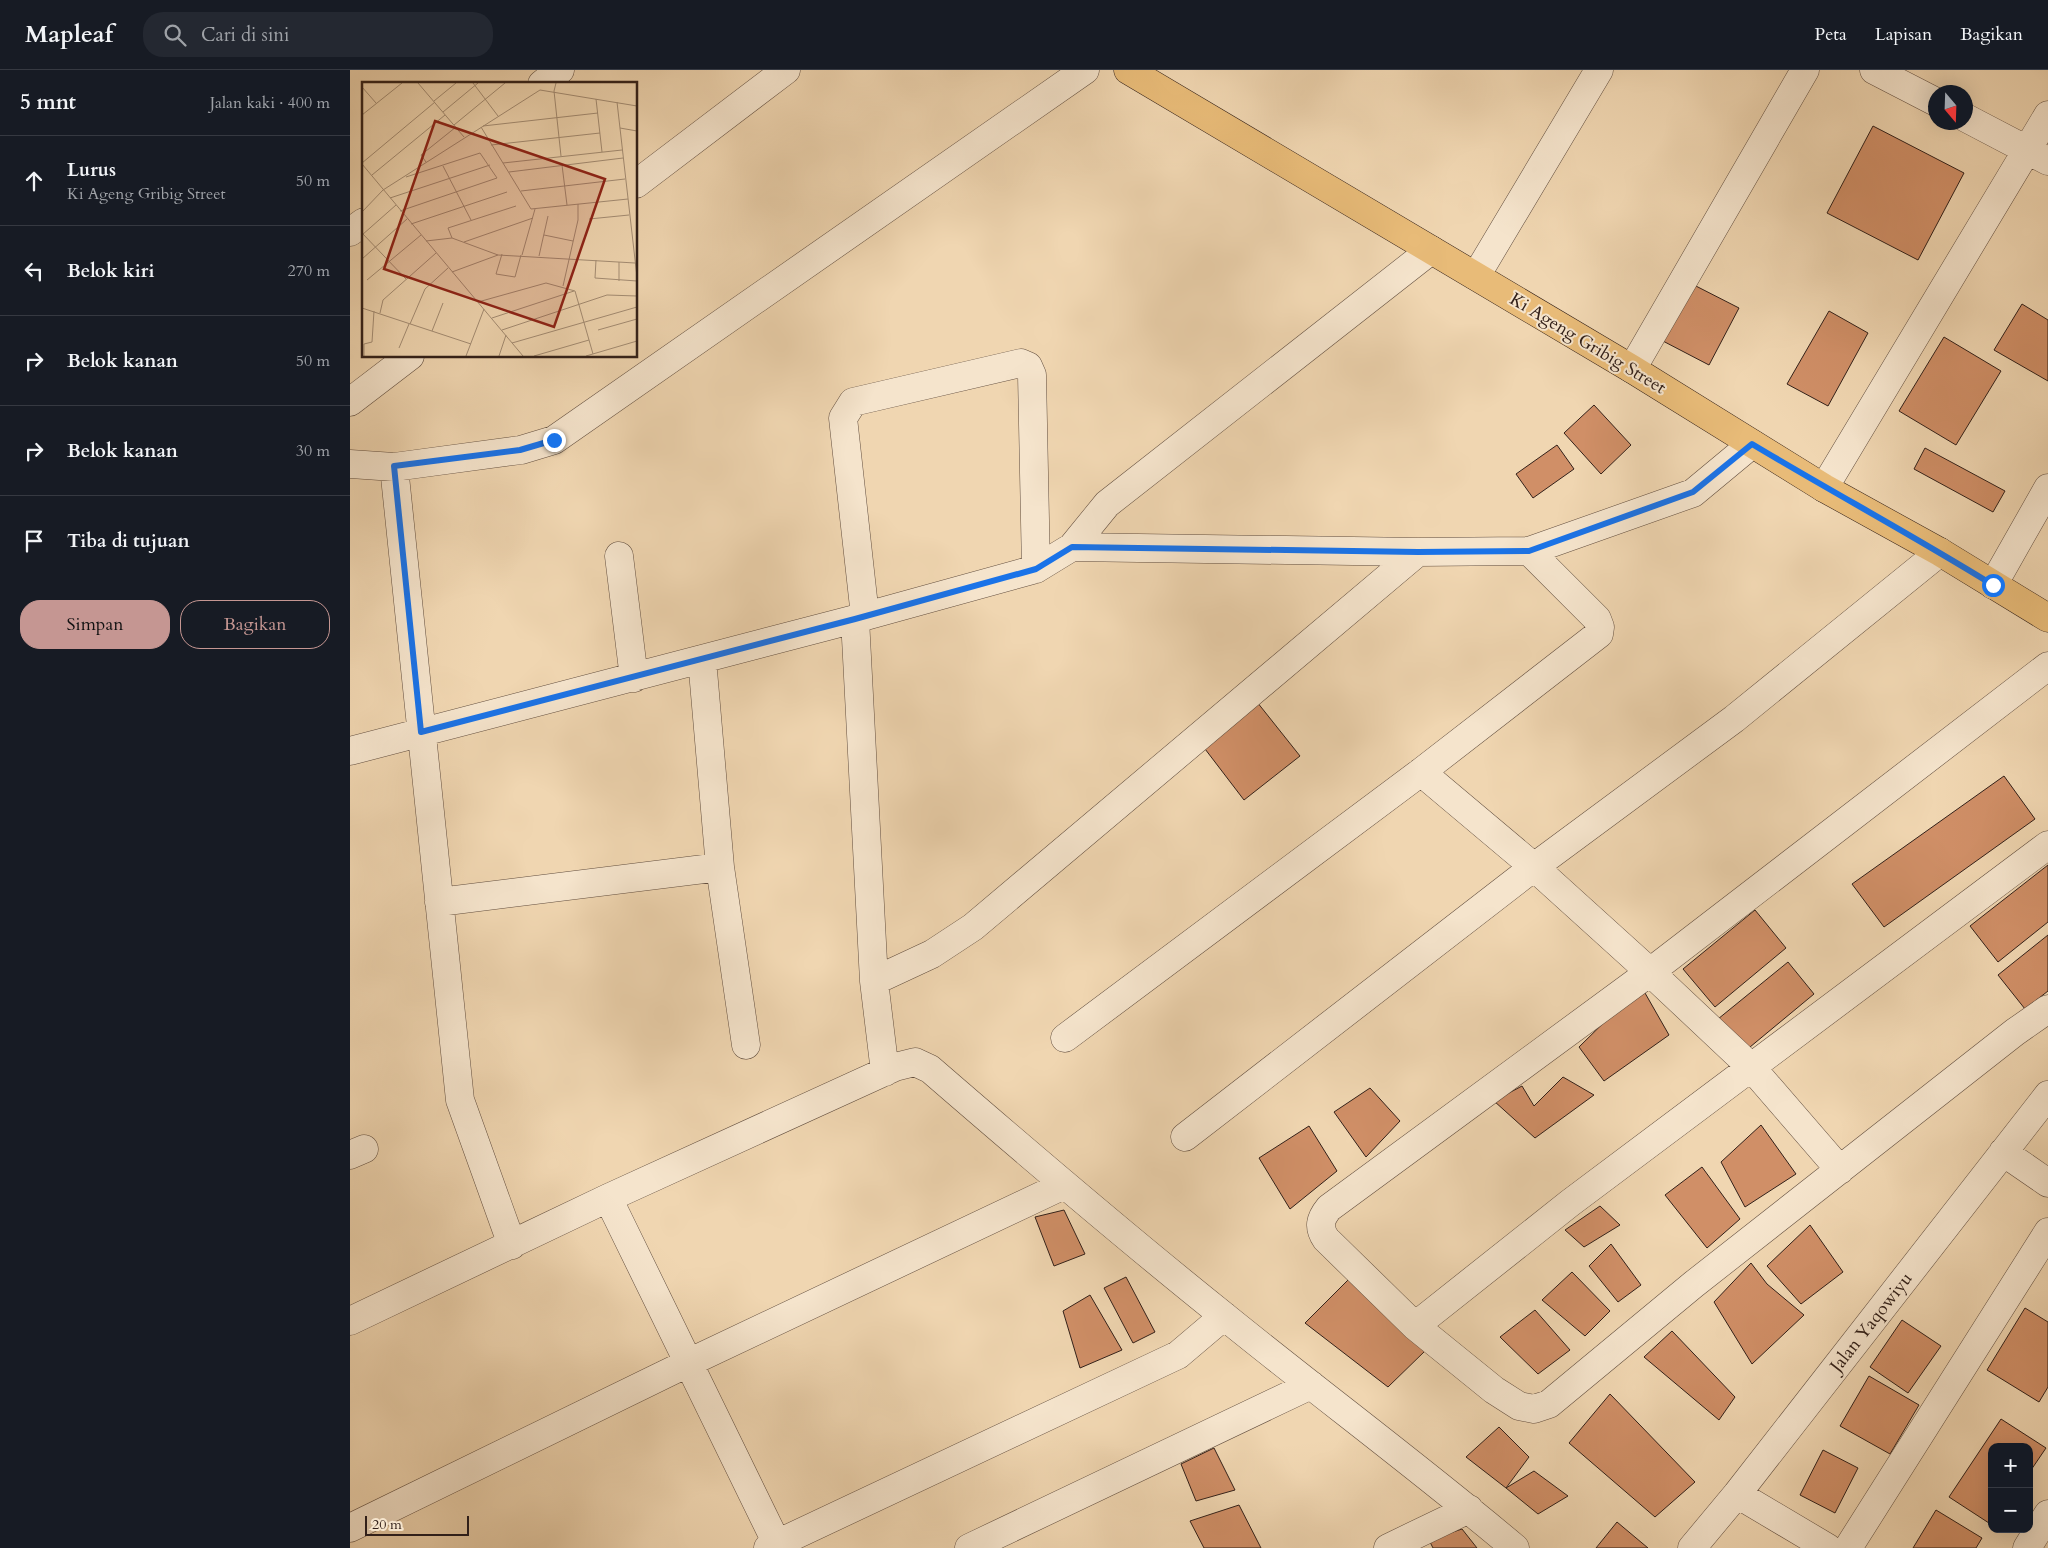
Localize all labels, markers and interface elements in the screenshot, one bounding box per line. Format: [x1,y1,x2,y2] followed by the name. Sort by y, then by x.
[143,12,493,57] search box
[25,18,113,51] text: Mapleaf
[161,21,189,49] icon: search
[201,22,289,48] text: Cari di sini
[1815,22,1847,47] text: Peta
[1875,22,1932,47] text: Lapisan
[1960,22,2023,47] text: Bagikan
[362,82,638,358] inset map
[1928,85,1973,130] north arrow
[20,88,76,117] text: 5 mnt
[210,92,330,114] text: Jalan kaki · 400 m
[67,157,116,183] text: Lurus
[20,167,48,195] icon: ahead
[296,170,330,192] text: 50 m
[67,183,226,205] text: Ki Ageng Gribig Street
[20,257,48,285] icon: left
[67,258,154,284] text: Belok kiri
[288,260,330,282] text: 270 m
[1505,287,1671,400] street label: Ki Ageng Gribig Street
[20,347,48,375] icon: right
[67,348,178,374] text: Belok kanan
[296,350,330,372] text: 50 m
[543,429,566,452] route end
[20,437,48,465] icon: right
[67,438,178,464] text: Belok kanan
[296,440,330,462] text: 30 m
[20,527,48,555] icon: arrive
[67,528,190,554] text: Tiba di tujuan
[1982,574,2005,597] route start
[20,600,170,649] button: Simpan
[180,600,330,649] button: Bagikan
[1823,1267,1918,1380] street label: Jalan Yaqowiyu
[1988,1443,2033,1533] map controls
[1988,1443,2033,1488] button: +
[1988,1488,2033,1533] button: −
[365,1513,469,1536] scale bar
[372,1515,402,1534] text: 20 m

